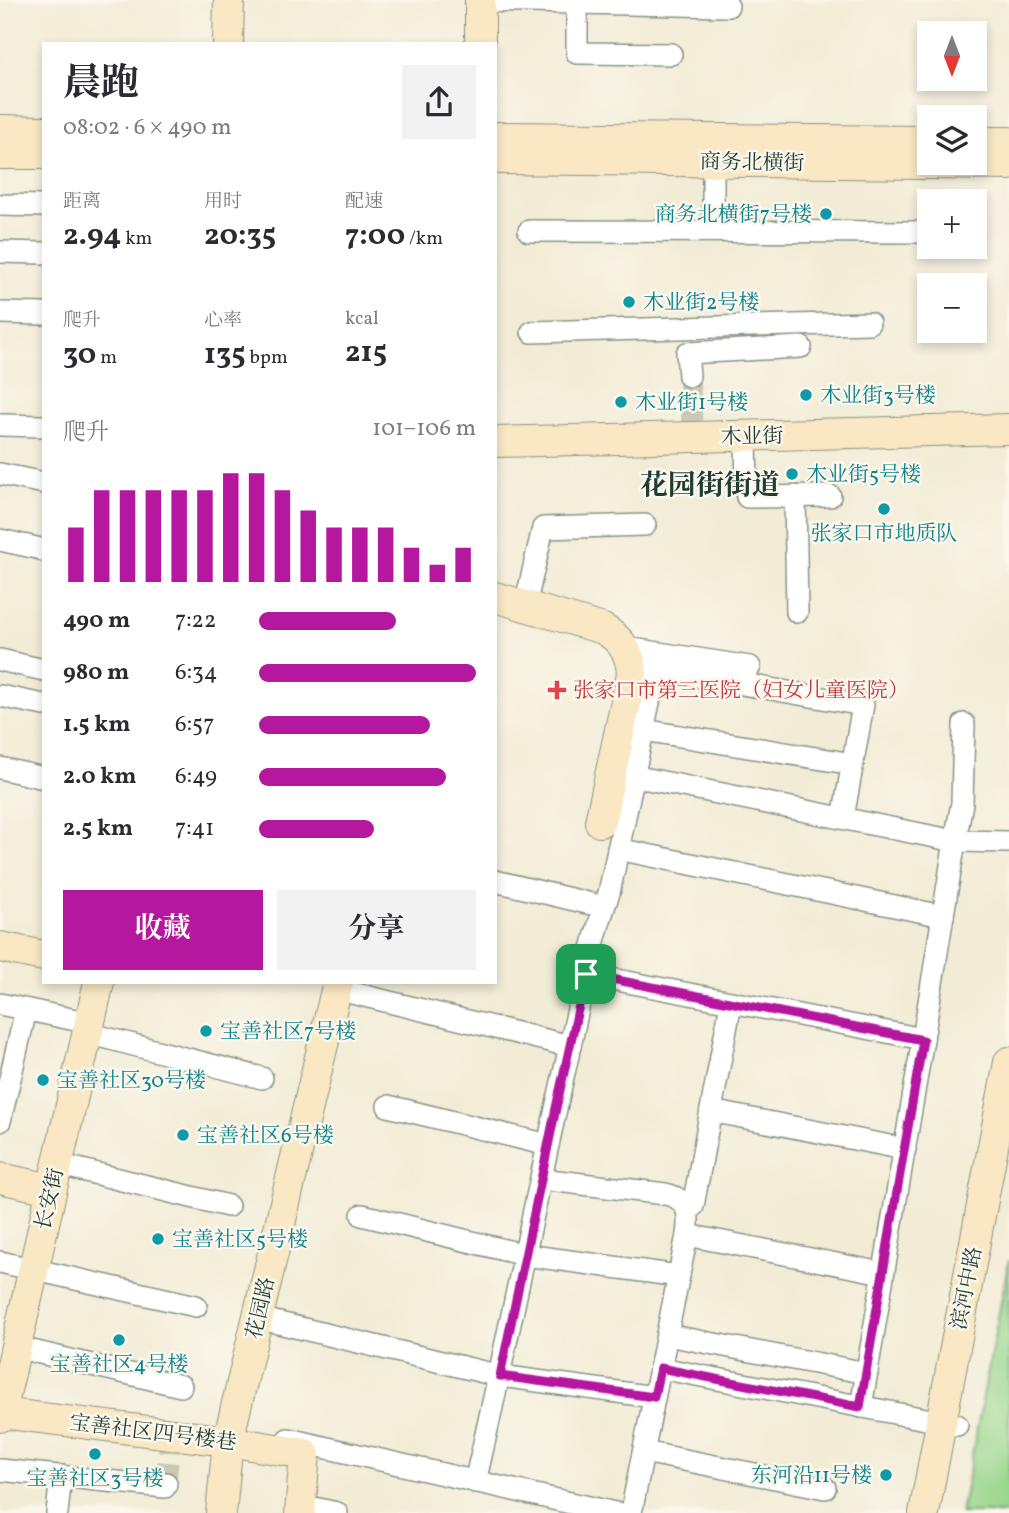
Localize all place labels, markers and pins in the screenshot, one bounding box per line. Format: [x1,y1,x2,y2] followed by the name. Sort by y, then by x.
[655,201,812,230] place label: 商务北横街7号楼
[818,206,834,222] marker: 商务北横街7号楼
[643,289,759,318] place label: 木业街2号楼
[621,294,637,310] marker: 木业街2号楼
[820,382,936,411] place label: 木业街3号楼
[798,387,814,403] marker: 木业街3号楼
[635,389,748,418] place label: 木业街1号楼
[613,394,629,410] marker: 木业街1号楼
[806,461,921,490] place label: 木业街5号楼
[784,466,800,482] marker: 木业街5号楼
[876,501,892,517] marker: 张家口市地质队
[811,520,958,549] place label: 张家口市地质队
[573,677,909,706] place label: 张家口市第三医院（妇女儿童医院）
[547,680,567,700] marker: 张家口市第三医院（妇女儿童医院）
[556,944,616,1004] pin
[220,1018,356,1047] place label: 宝善社区7号楼
[198,1023,214,1039] marker: 宝善社区7号楼
[57,1067,206,1096] place label: 宝善社区30号楼
[35,1072,51,1088] marker: 宝善社区30号楼
[197,1122,334,1151] place label: 宝善社区6号楼
[175,1127,191,1143] marker: 宝善社区6号楼
[172,1226,308,1255] place label: 宝善社区5号楼
[150,1231,166,1247] marker: 宝善社区5号楼
[111,1332,127,1348] marker: 宝善社区4号楼
[50,1351,188,1380] place label: 宝善社区4号楼
[87,1446,103,1462] marker: 宝善社区3号楼
[751,1462,872,1491] place label: 东河沿11号楼
[27,1465,163,1494] place label: 宝善社区3号楼
[878,1467,894,1483] marker: 东河沿11号楼

